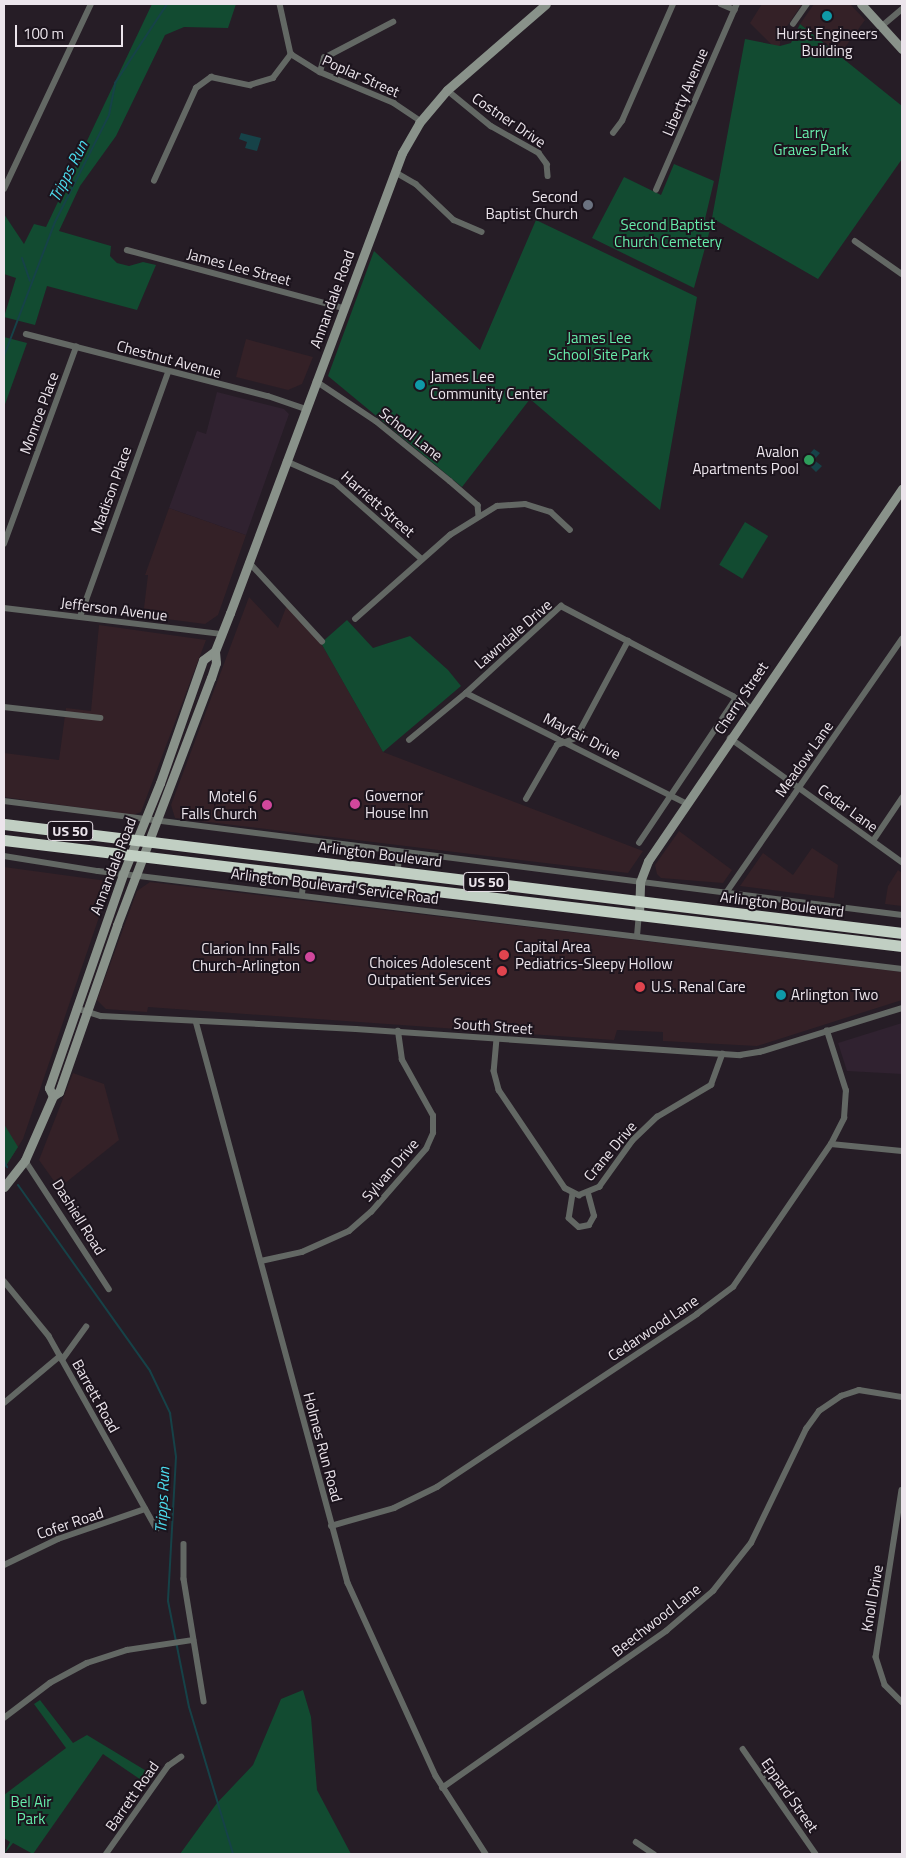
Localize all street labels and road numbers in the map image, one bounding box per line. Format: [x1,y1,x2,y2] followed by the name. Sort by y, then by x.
[658,45,712,139] street label: Liberty Avenue
[320,51,402,101] street label: Poplar Street
[469,89,549,151] street label: Costner Drive
[185,245,293,289] street label: James Lee Street
[306,248,358,350] street label: Annandale Road
[115,336,223,382] street label: Chestnut Avenue
[16,369,62,457] street label: Monroe Place
[376,404,446,464] street label: School Lane
[87,444,135,536] street label: Madison Place
[338,467,418,541] street label: Harriett Street
[60,594,168,624] street label: Jefferson Avenue
[471,595,555,673] street label: Lawndale Drive
[710,658,772,738] street label: Cherry Street
[540,709,624,763] street label: Mayfair Drive
[771,718,837,800] street label: Meadow Lane
[814,780,882,836] street label: Cedar Lane
[86,815,140,917] street label: Annandale Road
[46,819,94,842] road number: US 50
[317,837,443,871] street label: Arlington Boulevard
[230,864,440,908] street label: Arlington Boulevard Service Road
[462,870,510,894] road number: US 50
[719,887,845,921] street label: Arlington Boulevard
[453,1014,533,1038] street label: South Street
[580,1117,640,1185] street label: Crane Drive
[358,1135,422,1205] street label: Sylvan Drive
[49,1176,109,1258] street label: Dashiell Road
[604,1291,702,1365] street label: Cedarwood Lane
[69,1356,123,1436] street label: Barrett Road
[300,1390,346,1504] street label: Holmes Run Road
[34,1503,106,1543] street label: Cofer Road
[857,1563,887,1633] street label: Knoll Drive
[608,1580,704,1660] street label: Beechwood Lane
[758,1754,822,1836] street label: Eppard Street
[101,1758,163,1834] street label: Barrett Road

